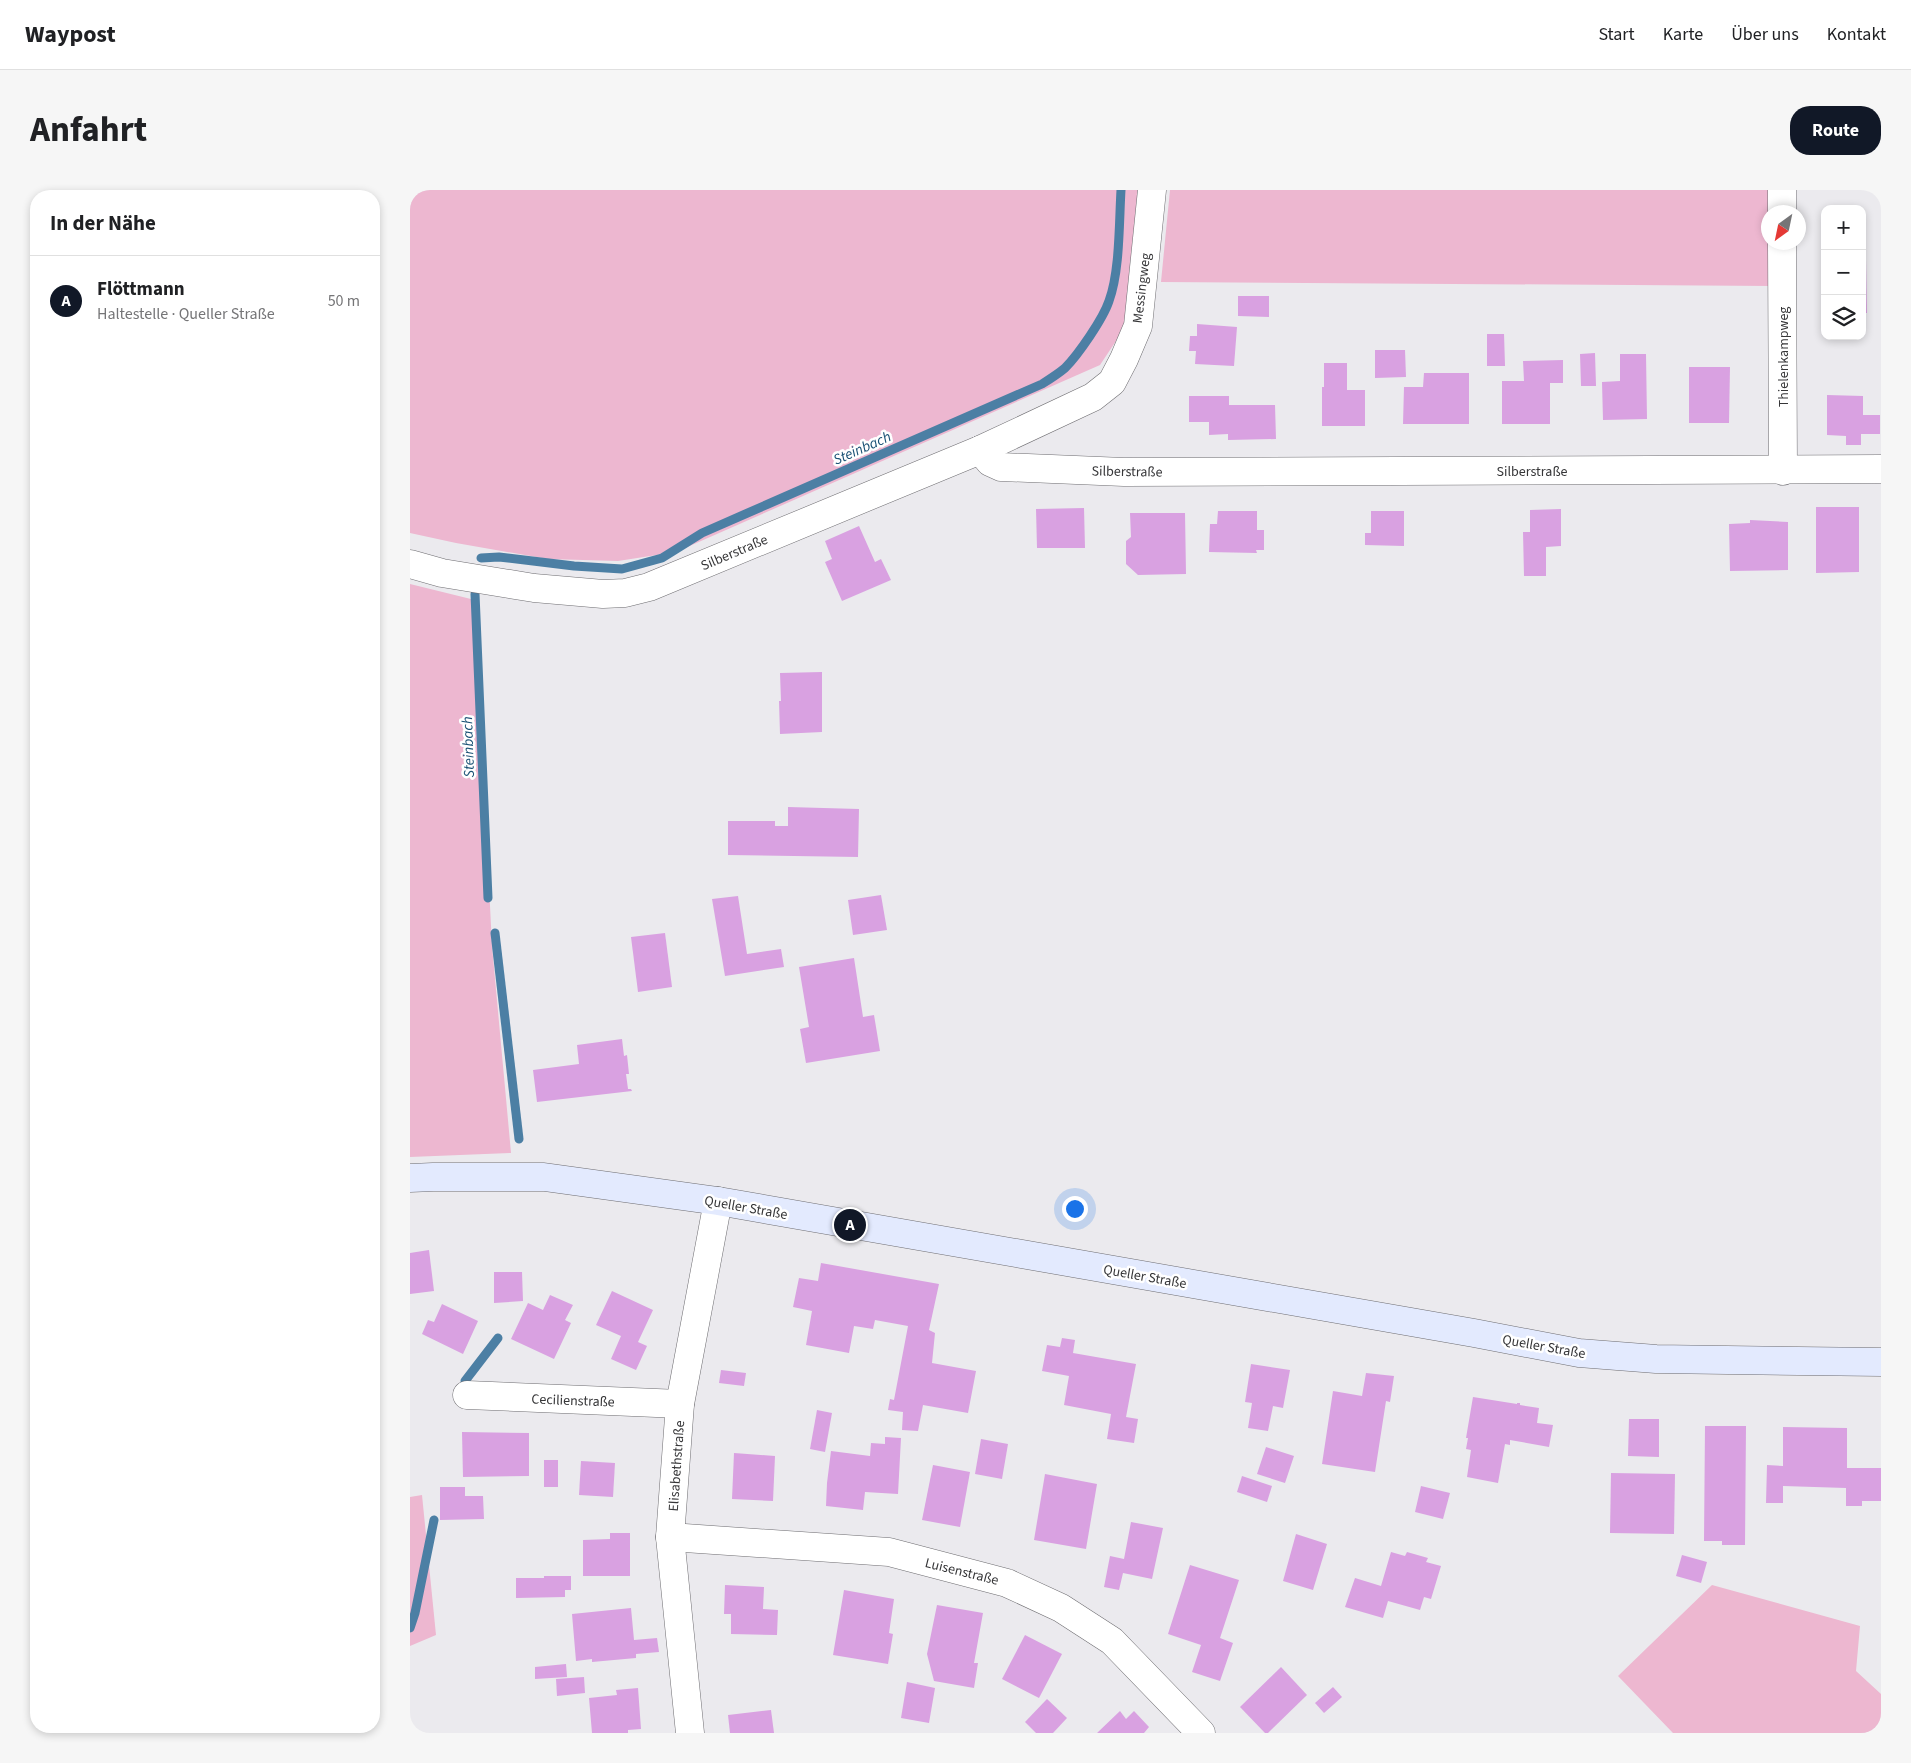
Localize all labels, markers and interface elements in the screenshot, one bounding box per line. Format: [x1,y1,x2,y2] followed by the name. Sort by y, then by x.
[25,17,116,52] text: Waypost
[1598,22,1635,47] text: Start
[1663,22,1703,47] text: Karte
[1731,22,1799,47] text: Über uns
[1827,22,1886,47] text: Kontakt
[30,105,147,155] text: Anfahrt
[1790,106,1881,155] button: Route
[1761,205,1806,250] north arrow
[1821,205,1866,340] map controls
[1821,205,1866,250] button: +
[50,208,156,238] text: In der Nähe
[1821,250,1866,295] button: −
[1128,252,1156,324] street label: Messingweg
[97,276,185,303] text: Flöttmann
[61,290,71,312] text: A
[328,290,360,312] text: 50 m
[1821,295,1866,340] button: layers
[97,303,275,325] text: Haltestelle · Queller Straße
[1774,307,1794,407] street label: Thielenkampweg
[830,426,895,471] water label: Steinbach
[1091,461,1163,483] street label: Silberstraße
[1497,462,1567,482] street label: Silberstraße
[698,530,771,576] street label: Silberstraße
[457,716,480,778] water label: Steinbach
[703,1191,789,1225] street label: Queller Straße
[1062,1196,1088,1222] your location
[834,1206,866,1244] pin: A
[1102,1260,1188,1294] street label: Queller Straße
[1501,1330,1587,1364] street label: Queller Straße
[531,1390,615,1412] street label: Cecilienstraße
[664,1420,690,1512] street label: Elisabethstraße
[923,1553,1001,1591] street label: Luisenstraße

